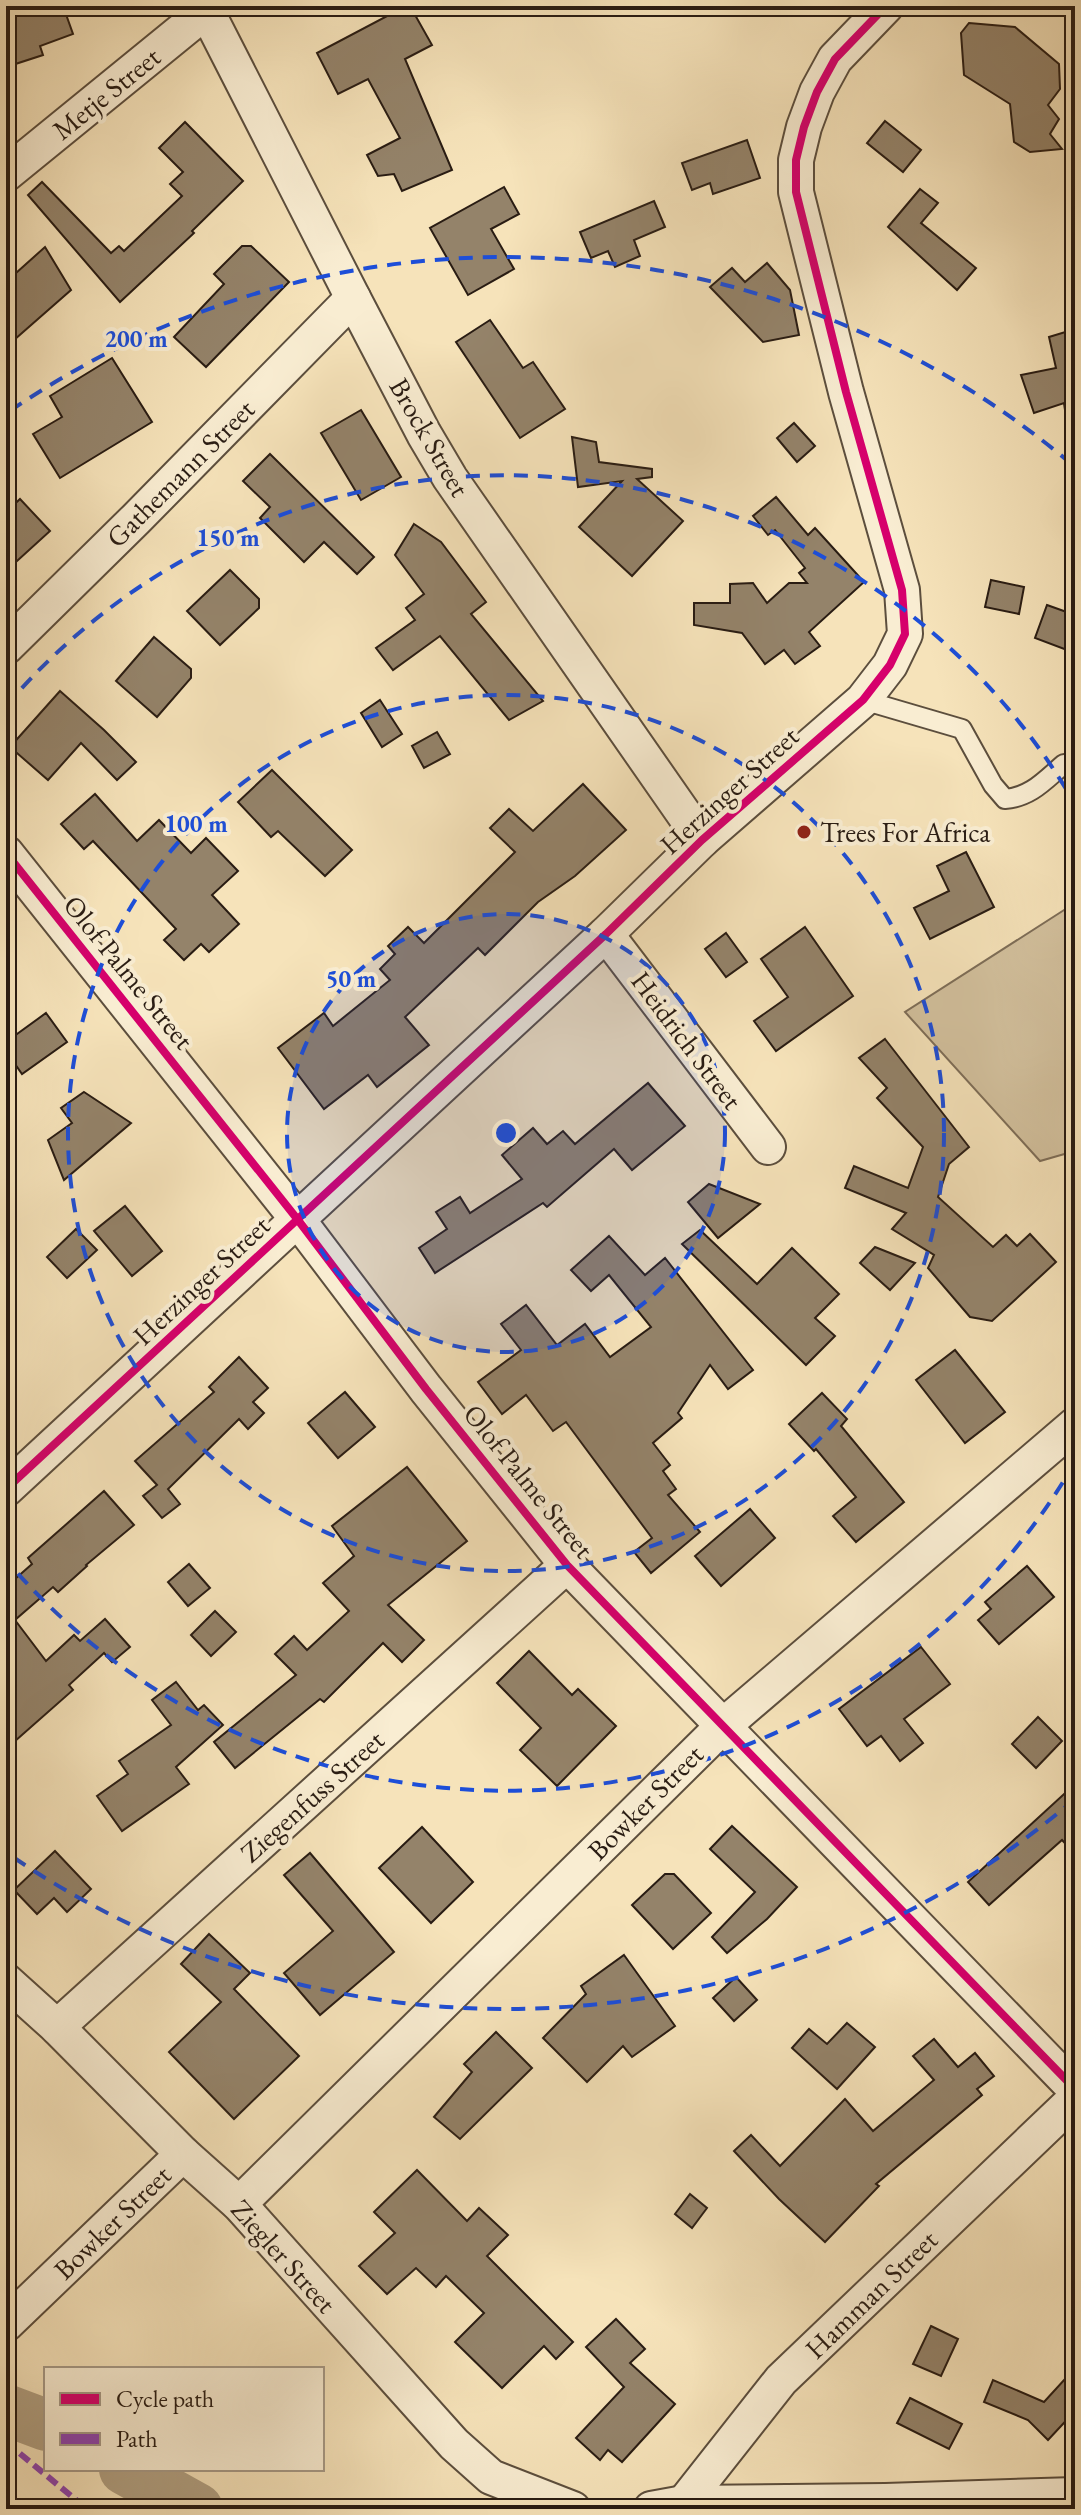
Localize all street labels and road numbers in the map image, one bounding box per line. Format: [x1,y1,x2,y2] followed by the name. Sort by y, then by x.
[45,38,168,148] street label: Metje Street
[382,371,479,503] street label: Brock Street
[98,391,262,555] street label: Gathemann Street
[652,718,806,862] street label: Herzinger Street
[56,888,202,1057] street label: Olof Palme Street
[623,964,751,1116] street label: Heidrich Street
[125,1207,277,1353] street label: Herzinger Street
[456,1397,602,1566] street label: Olof Palme Street
[233,1722,392,1870] street label: Ziegenfuss Street
[579,1736,711,1868] street label: Bowker Street
[46,2157,178,2287] street label: Bowker Street
[223,2192,345,2321] street label: Ziegler Street
[797,2222,945,2366] street label: Hamman Street

